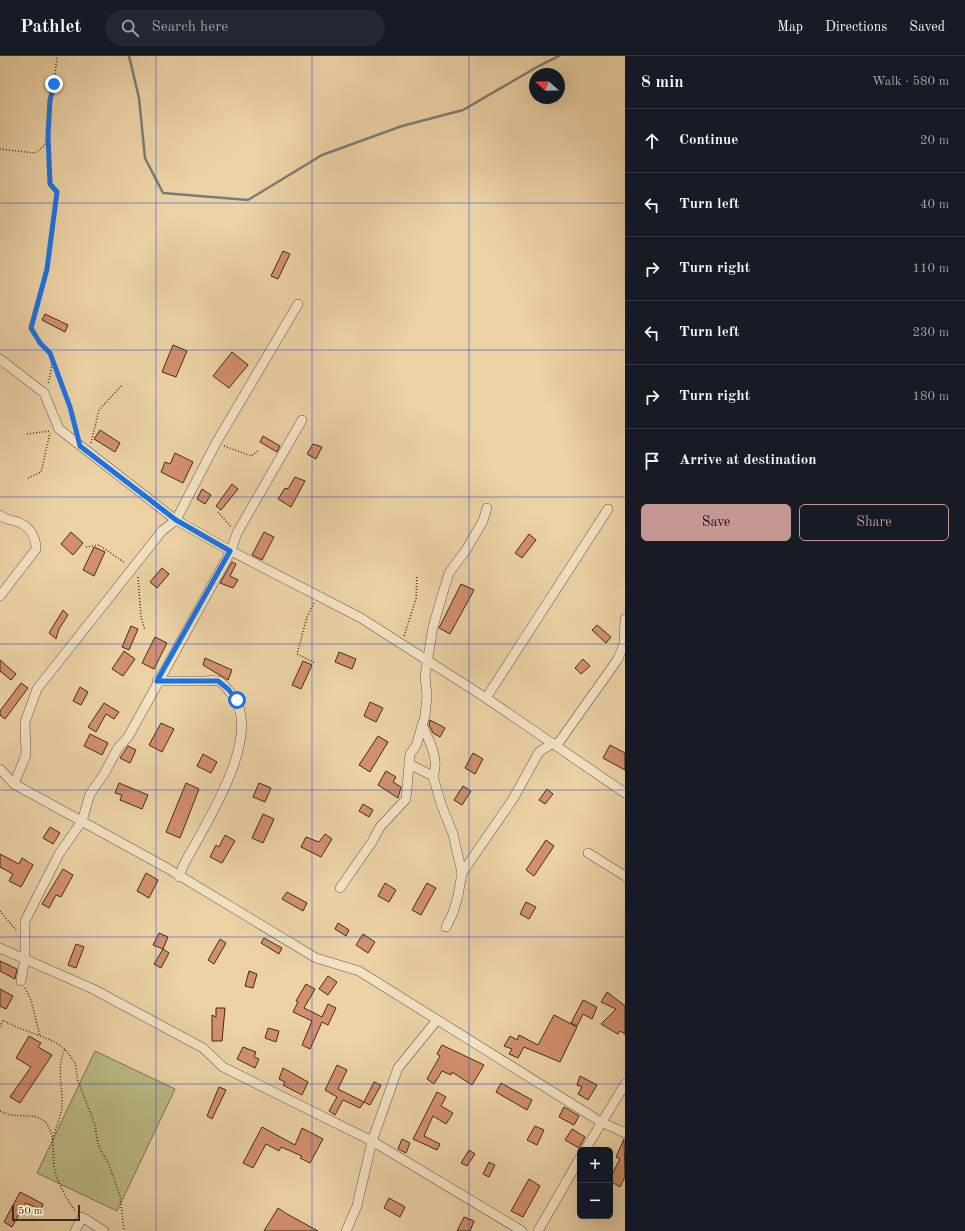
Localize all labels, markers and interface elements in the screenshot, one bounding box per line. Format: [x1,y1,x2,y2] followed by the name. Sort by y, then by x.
[105,10,385,46] search box
[119,17,141,39] icon: search
[20,18,81,37] text: Pathlet
[151,20,228,35] text: Search here
[777,20,803,34] text: Map
[825,20,887,34] text: Directions
[909,20,945,34] text: Saved
[529,68,565,104] north arrow
[641,74,684,91] text: 8 min
[45,75,63,93] route end
[872,75,949,88] text: Walk · 580 m
[641,130,663,152] icon: ahead
[679,133,738,148] text: Continue
[920,134,949,147] text: 20 m
[641,194,663,216] icon: left
[679,197,739,212] text: Turn left
[920,198,949,211] text: 40 m
[641,258,663,280] icon: right
[679,261,750,276] text: Turn right
[912,262,949,275] text: 110 m
[641,322,663,344] icon: left
[679,325,739,340] text: Turn left
[912,326,949,339] text: 230 m
[641,386,663,408] icon: right
[679,389,750,404] text: Turn right
[912,390,949,403] text: 180 m
[641,450,663,472] icon: arrive
[679,453,817,468] text: Arrive at destination
[641,504,791,541] button: Save
[799,504,949,541] button: Share
[228,691,246,709] route start
[577,1147,613,1219] map controls
[577,1147,613,1183] button: +
[577,1183,613,1219] button: −
[12,1203,80,1222] scale bar
[18,1206,43,1217] text: 50 m

